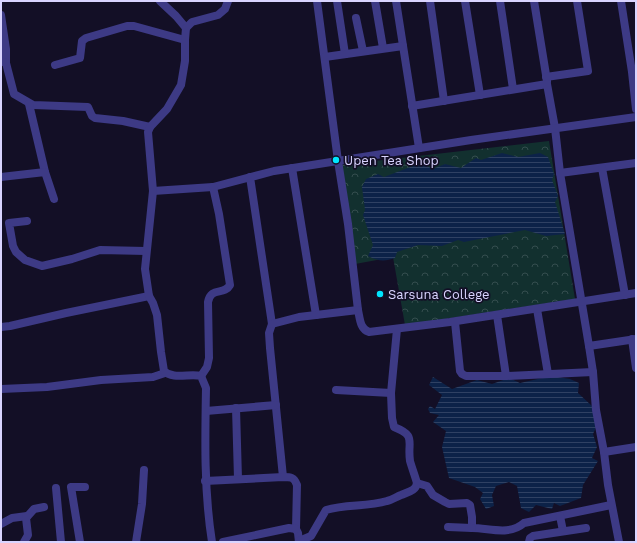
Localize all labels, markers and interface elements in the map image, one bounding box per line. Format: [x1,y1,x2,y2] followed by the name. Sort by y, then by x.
[344,153,439,168] place label: Upen Tea Shop
[331,155,341,165] marker: Upen Tea Shop
[388,287,490,302] place label: Sarsuna College
[375,289,385,299] marker: Sarsuna College

